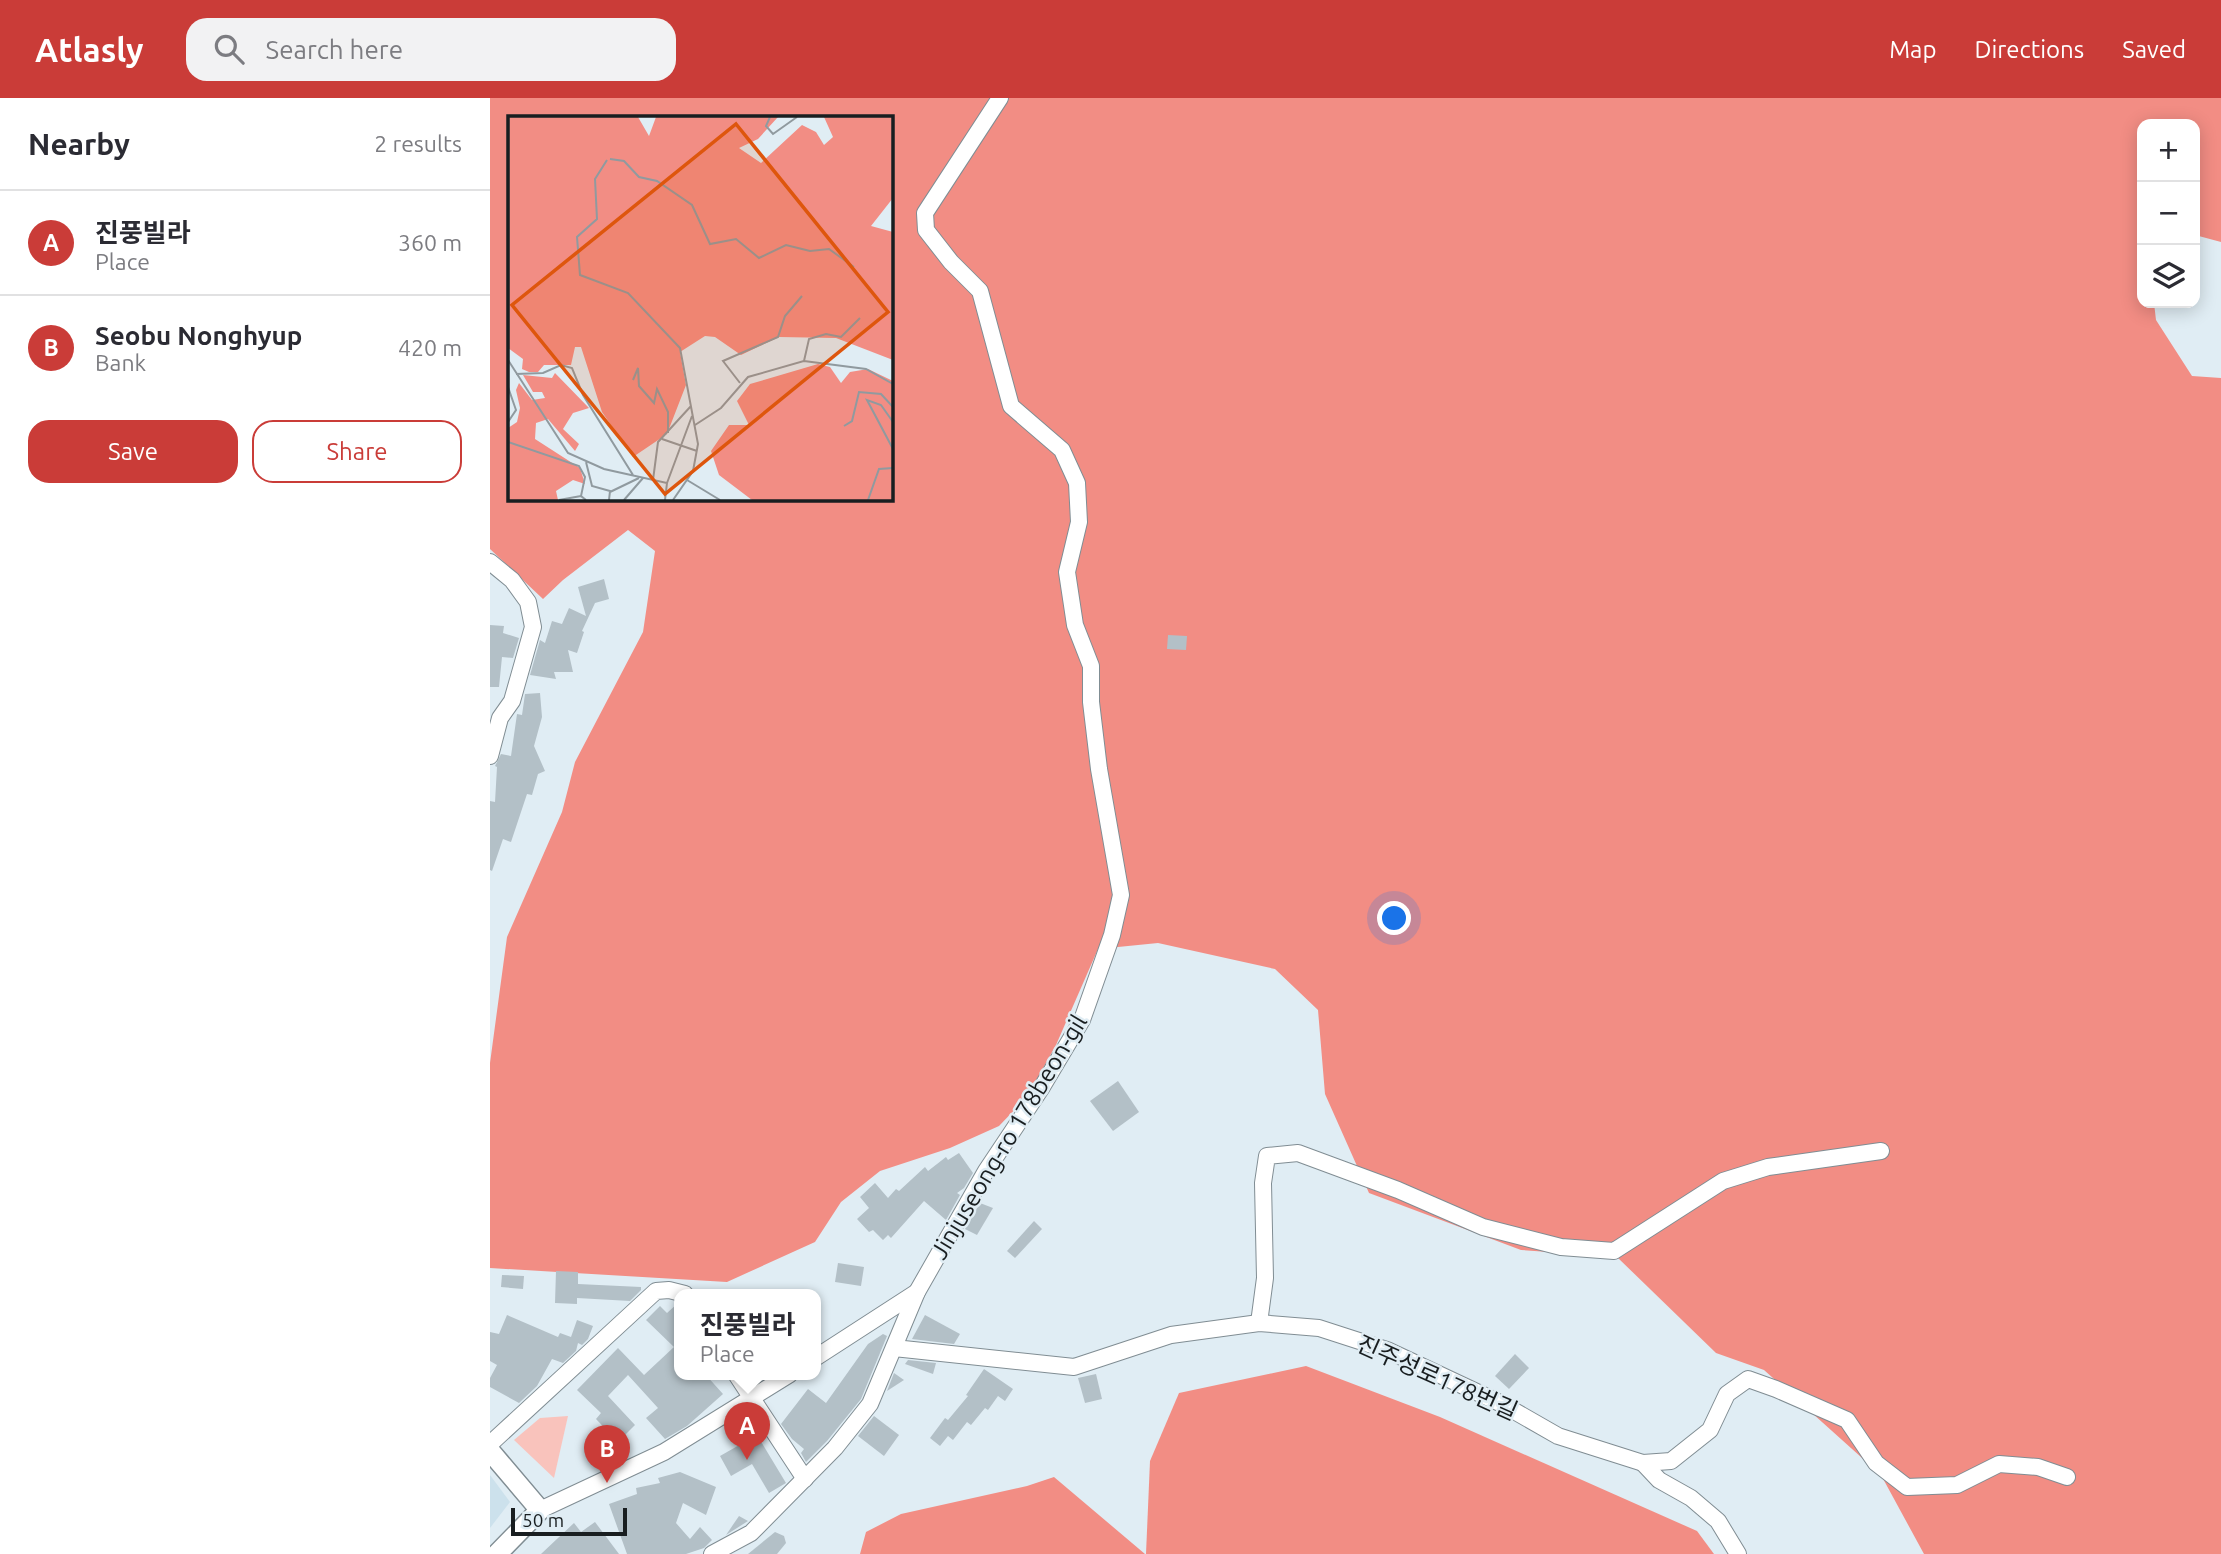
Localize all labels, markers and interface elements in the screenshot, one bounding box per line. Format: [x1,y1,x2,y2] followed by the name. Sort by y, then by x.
[186,18,676,81] search box
[210,30,248,68] icon: search
[35,31,144,68] text: Atlasly
[266,35,403,64] text: Search here
[1889,36,1936,63] text: Map
[1974,36,2084,63] text: Directions
[2122,36,2186,63] text: Saved
[508,116,892,500] inset map
[2137,119,2200,308] map controls
[2137,119,2200,182] button: +
[28,127,130,161] text: Nearby
[374,131,462,156] text: 2 results
[2137,182,2200,245] button: −
[95,218,191,247] text: 진풍빌라
[43,230,59,255] text: A
[398,230,462,255] text: 360 m
[2137,245,2200,308] button: layers
[95,249,150,274] text: Place
[95,321,302,350] text: Seobu Nonghyup
[43,335,59,360] text: B
[398,335,462,360] text: 420 m
[95,350,146,375] text: Bank
[28,420,238,483] button: Save
[252,420,462,483] button: Share
[1377,901,1411,935] your location
[925,1010,1092,1264] street label: Jinjuseong-ro 178beon-gil
[674,1289,821,1380] popup
[700,1310,795,1339] text: 진풍빌라
[1353,1330,1522,1425] street label: 진주성로178번길
[700,1341,755,1366] text: Place
[724,1402,770,1460] pin: A
[584,1425,630,1483] pin: B
[511,1505,626,1537] scale bar
[522,1509,564,1531] text: 50 m

